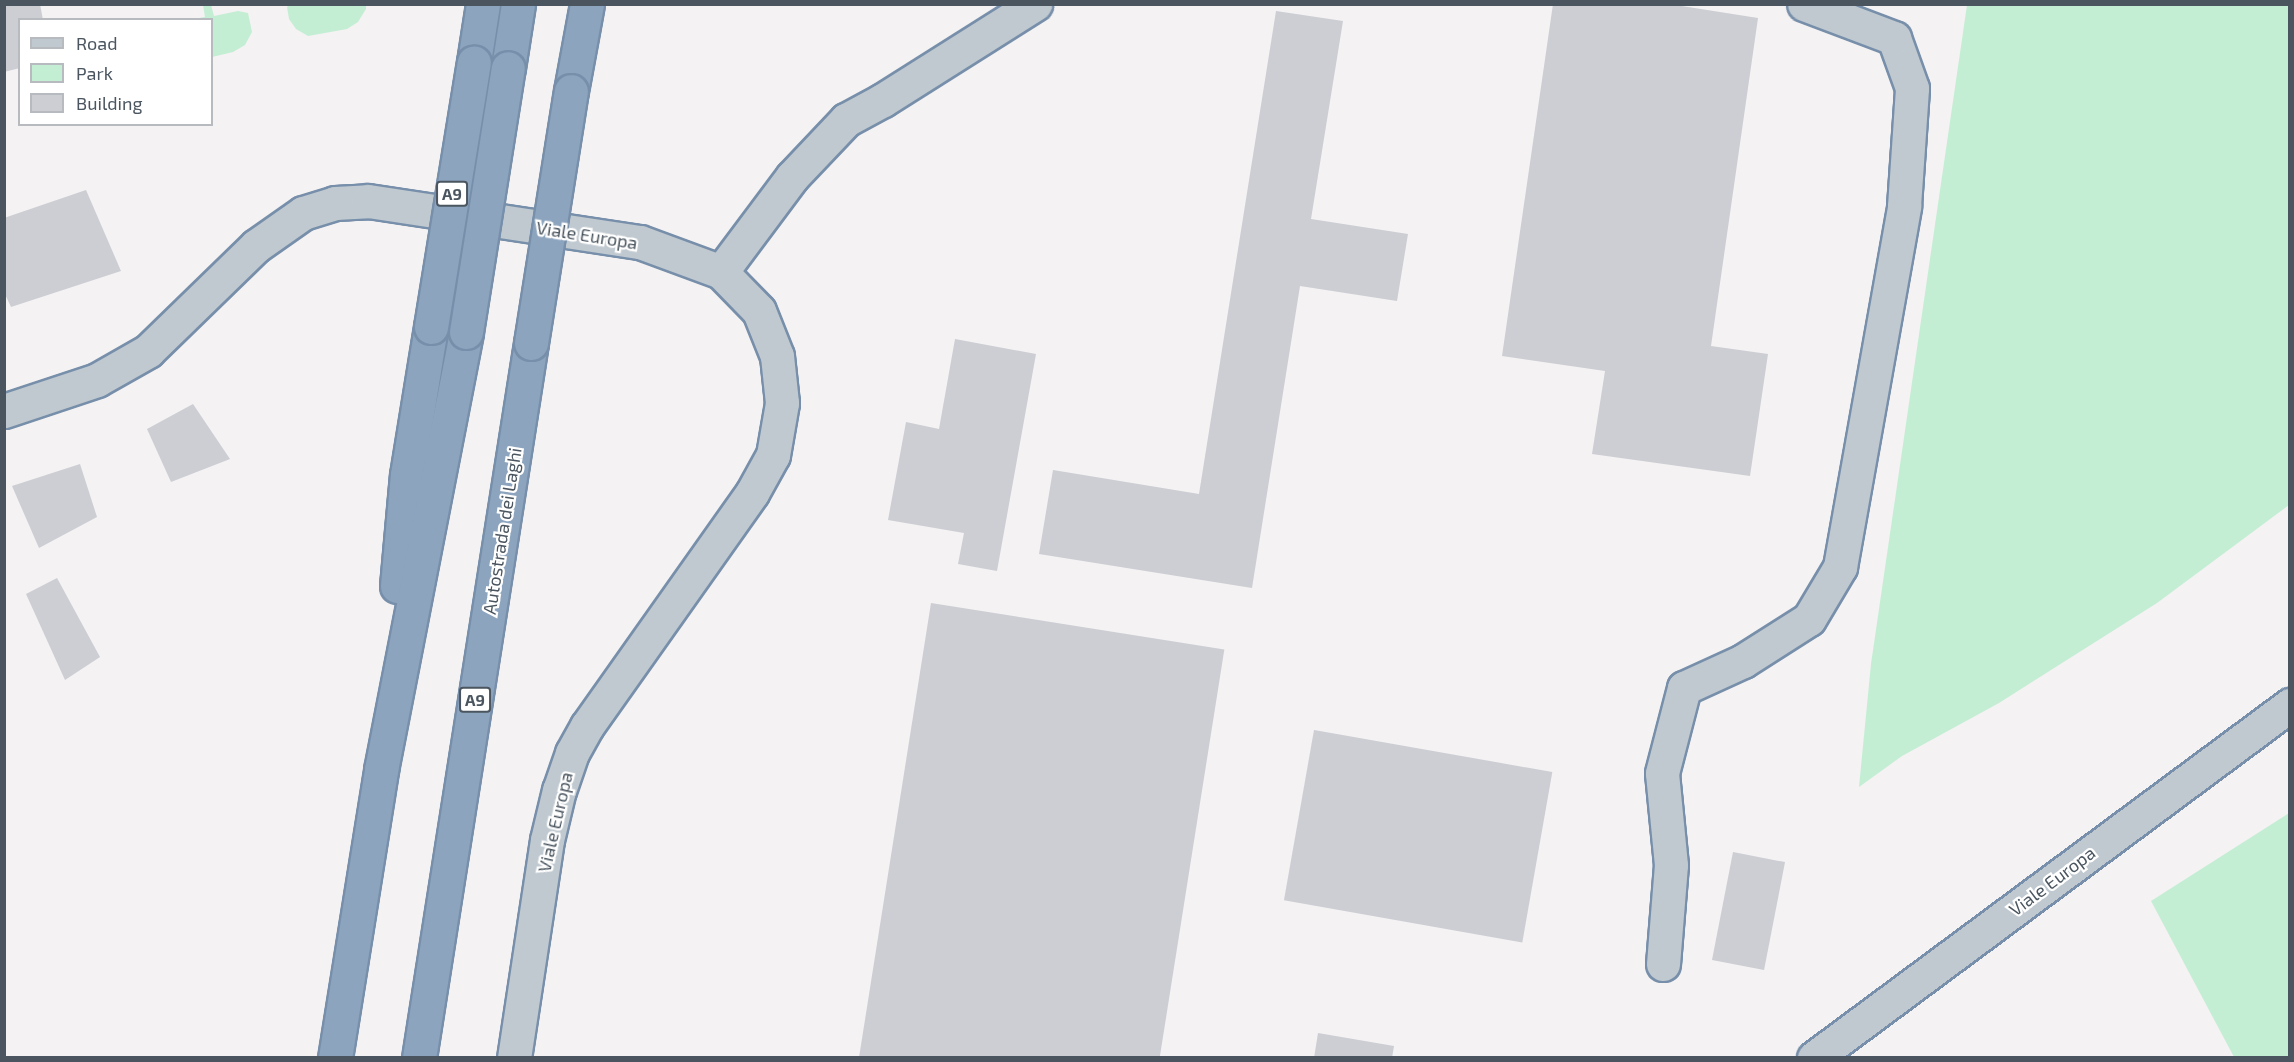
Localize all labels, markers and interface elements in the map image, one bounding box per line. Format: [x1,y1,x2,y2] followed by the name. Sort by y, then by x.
[18,18,213,126] legend
[76,32,117,54] text: Road
[76,62,113,84] text: Park
[76,92,143,114] text: Building
[436,181,468,207] road number: A9
[535,216,639,254] street label: Viale Europa
[478,446,526,616] street label: Autostrada dei Laghi
[458,687,492,713] road number: A9
[533,770,577,874] street label: Viale Europa
[2005,842,2099,920] street label: Viale Europa

